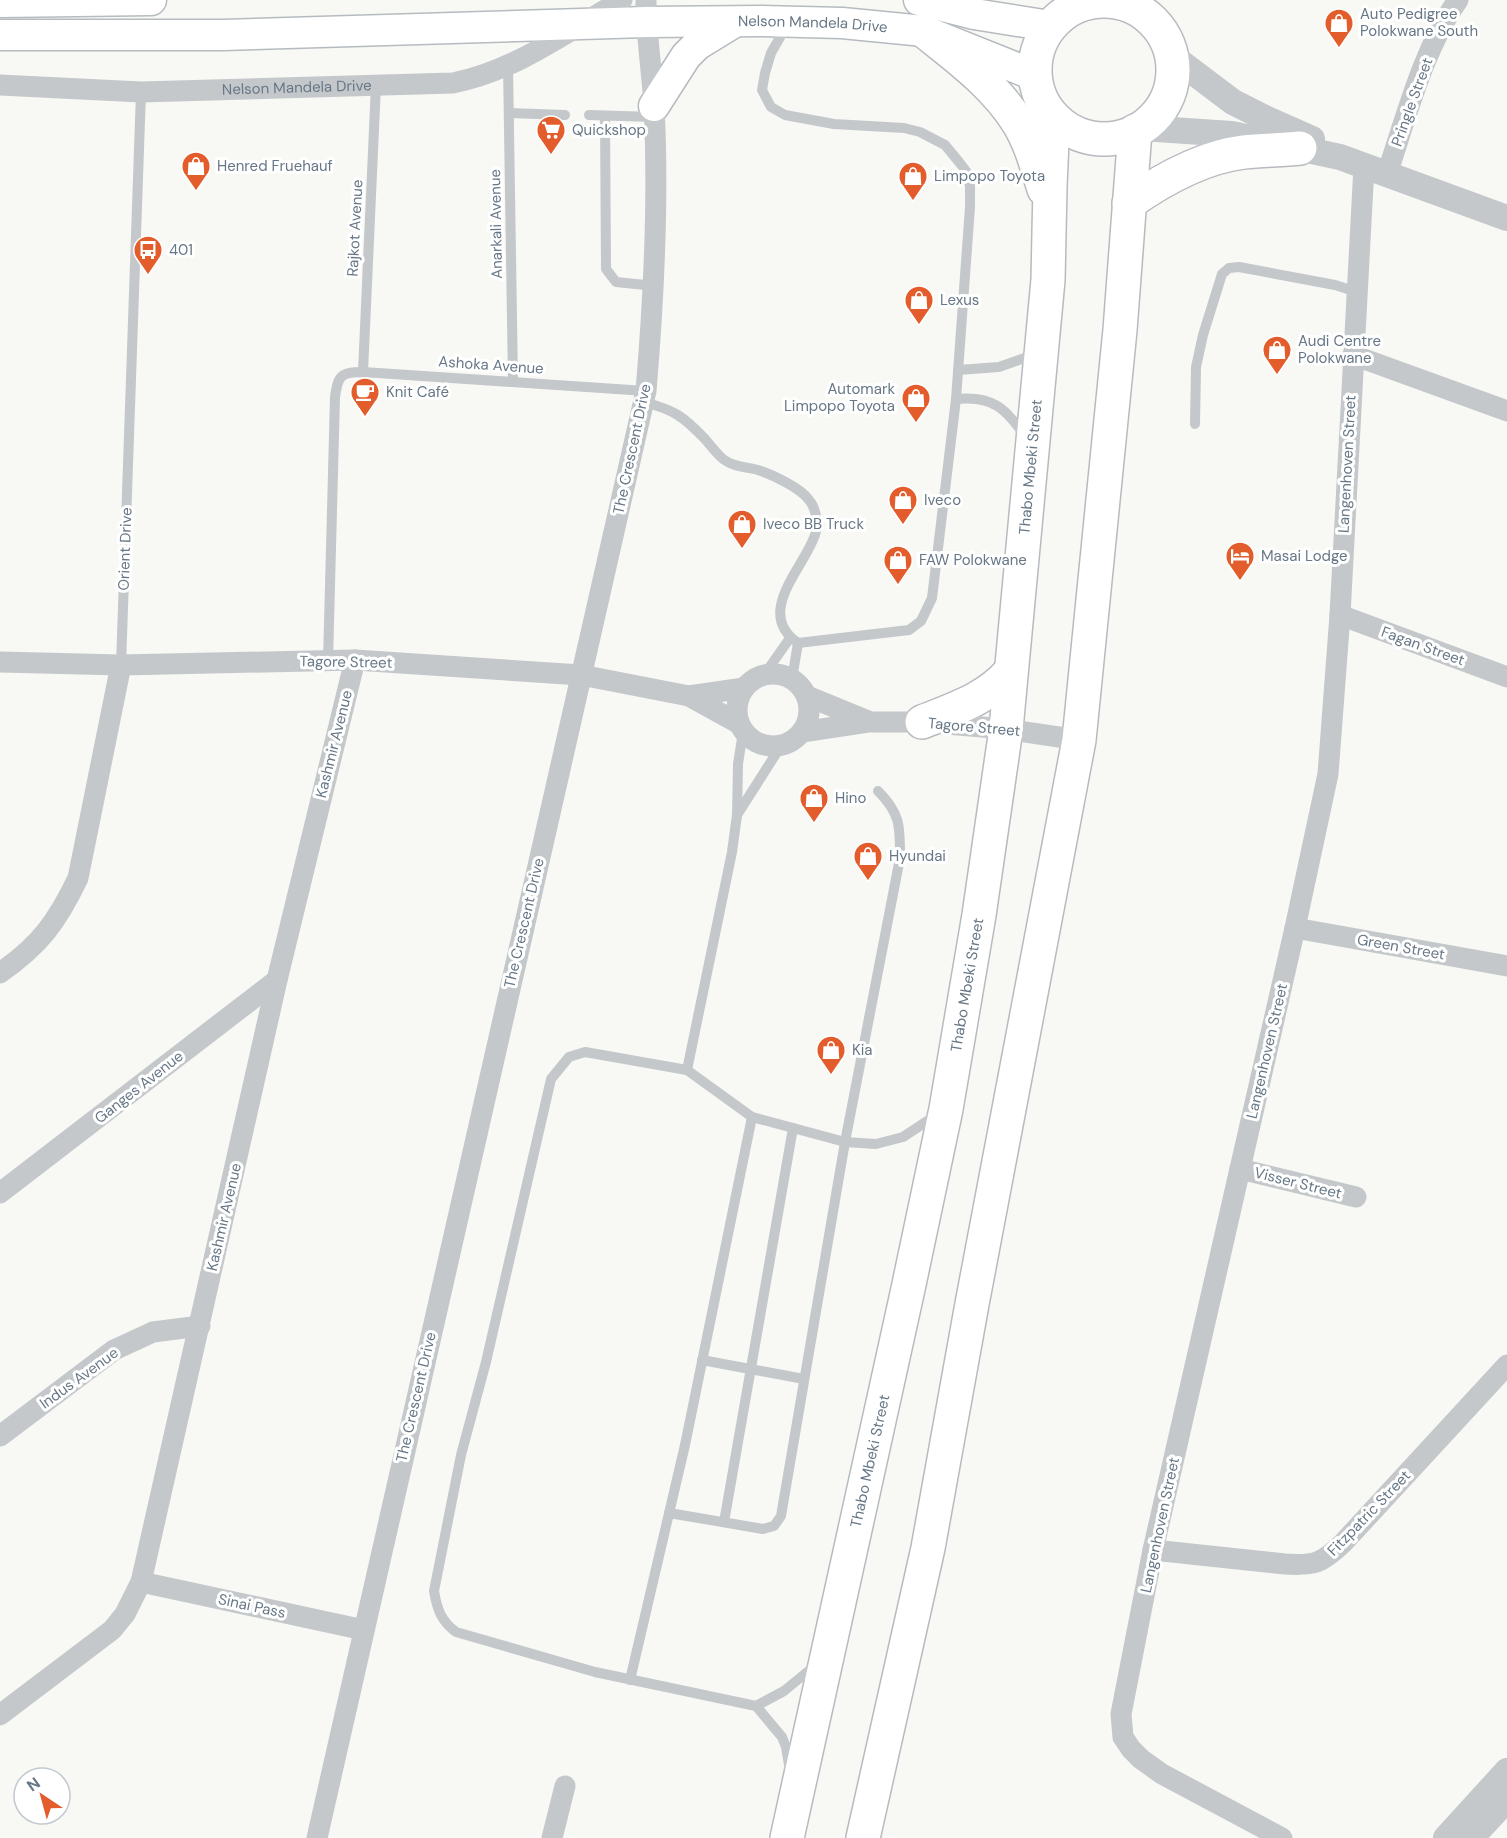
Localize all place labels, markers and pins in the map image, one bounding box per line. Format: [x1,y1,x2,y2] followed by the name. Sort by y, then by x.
[1360,4,1478,41] place label: Auto Pedigree Polokwane South
[1323,7,1355,49] shop icon: Auto Pedigree Polokwane South
[535,114,567,156] supermarket icon: Quickshop
[572,120,646,140] place label: Quickshop
[180,150,212,192] shop icon: Henred Fruehauf
[217,156,333,176] place label: Henred Fruehauf
[897,160,929,202] shop icon: Limpopo Toyota
[934,166,1045,186] place label: Limpopo Toyota
[132,234,164,276] bus stop icon: 401
[169,240,193,260] place label: 401
[903,284,935,326] shop icon: Lexus
[940,290,979,310] place label: Lexus
[1298,331,1381,368] place label: Audi Centre Polokwane
[1261,334,1293,376] shop icon: Audi Centre Polokwane
[349,376,381,418] cafe icon: Knit Café
[784,379,895,416] place label: Automark Limpopo Toyota
[386,382,449,402] place label: Knit Café
[900,382,932,424] shop icon: Automark Limpopo Toyota
[887,484,919,526] shop icon: Iveco
[924,490,961,510] place label: Iveco
[726,508,758,550] shop icon: Iveco BB Truck
[763,514,864,534] place label: Iveco BB Truck
[1224,540,1256,582] hotel icon: Masai Lodge
[882,544,914,586] shop icon: FAW Polokwane
[1261,546,1348,566] place label: Masai Lodge
[919,550,1027,570] place label: FAW Polokwane
[798,782,830,824] shop icon: Hino
[835,788,866,808] place label: Hino
[852,840,884,882] shop icon: Hyundai
[889,846,946,866] place label: Hyundai
[815,1034,847,1076] shop icon: Kia
[852,1040,873,1060] place label: Kia

